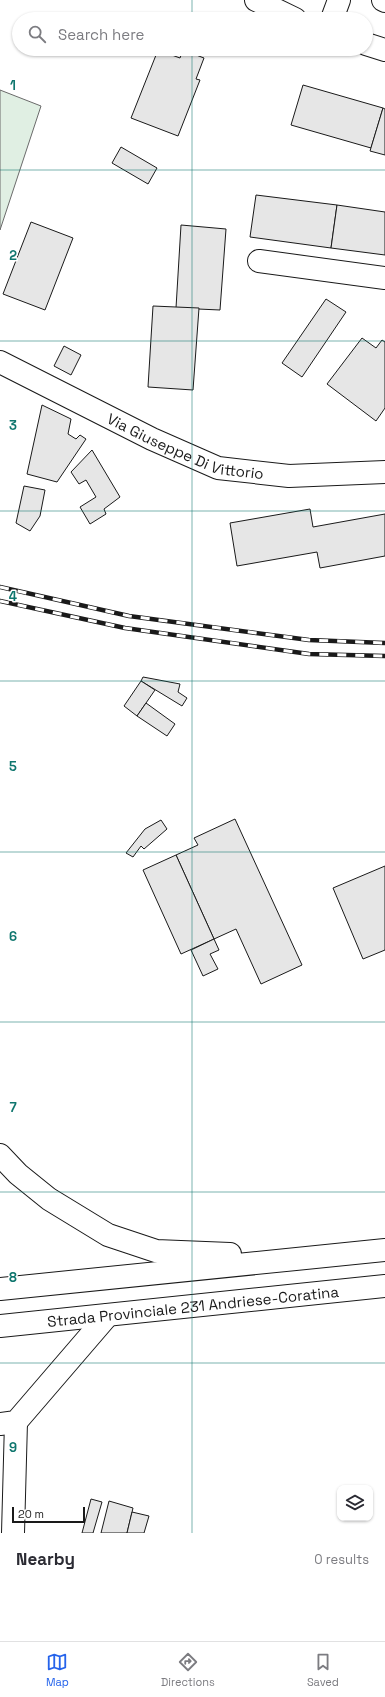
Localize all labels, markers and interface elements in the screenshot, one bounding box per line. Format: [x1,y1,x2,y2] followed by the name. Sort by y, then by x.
[12,12,373,56] search box
[26,23,48,45] icon: search
[58,25,144,44] text: Search here
[10,77,16,94] text: 1
[9,247,17,264] text: 2
[104,408,265,483] street label: Via Giuseppe Di Vittorio
[9,417,17,434] text: 3
[9,588,17,605] text: 4
[9,758,17,775] text: 5
[9,928,17,945] text: 6
[9,1099,17,1116] text: 7
[9,1269,17,1286] text: 8
[46,1281,340,1331] street label: Strada Provinciale 231 Andriese-Coratina
[9,1439,17,1456] text: 9
[337,1485,373,1521] map controls
[337,1485,373,1521] button: layers
[12,1505,85,1524] scale bar
[18,1507,44,1521] text: 20 m
[16,1548,75,1570] text: Nearby
[314,1551,369,1568] text: 0 results
[46,1651,69,1689] tab: Map
[161,1651,215,1689] tab: Directions
[307,1651,339,1689] tab: Saved

